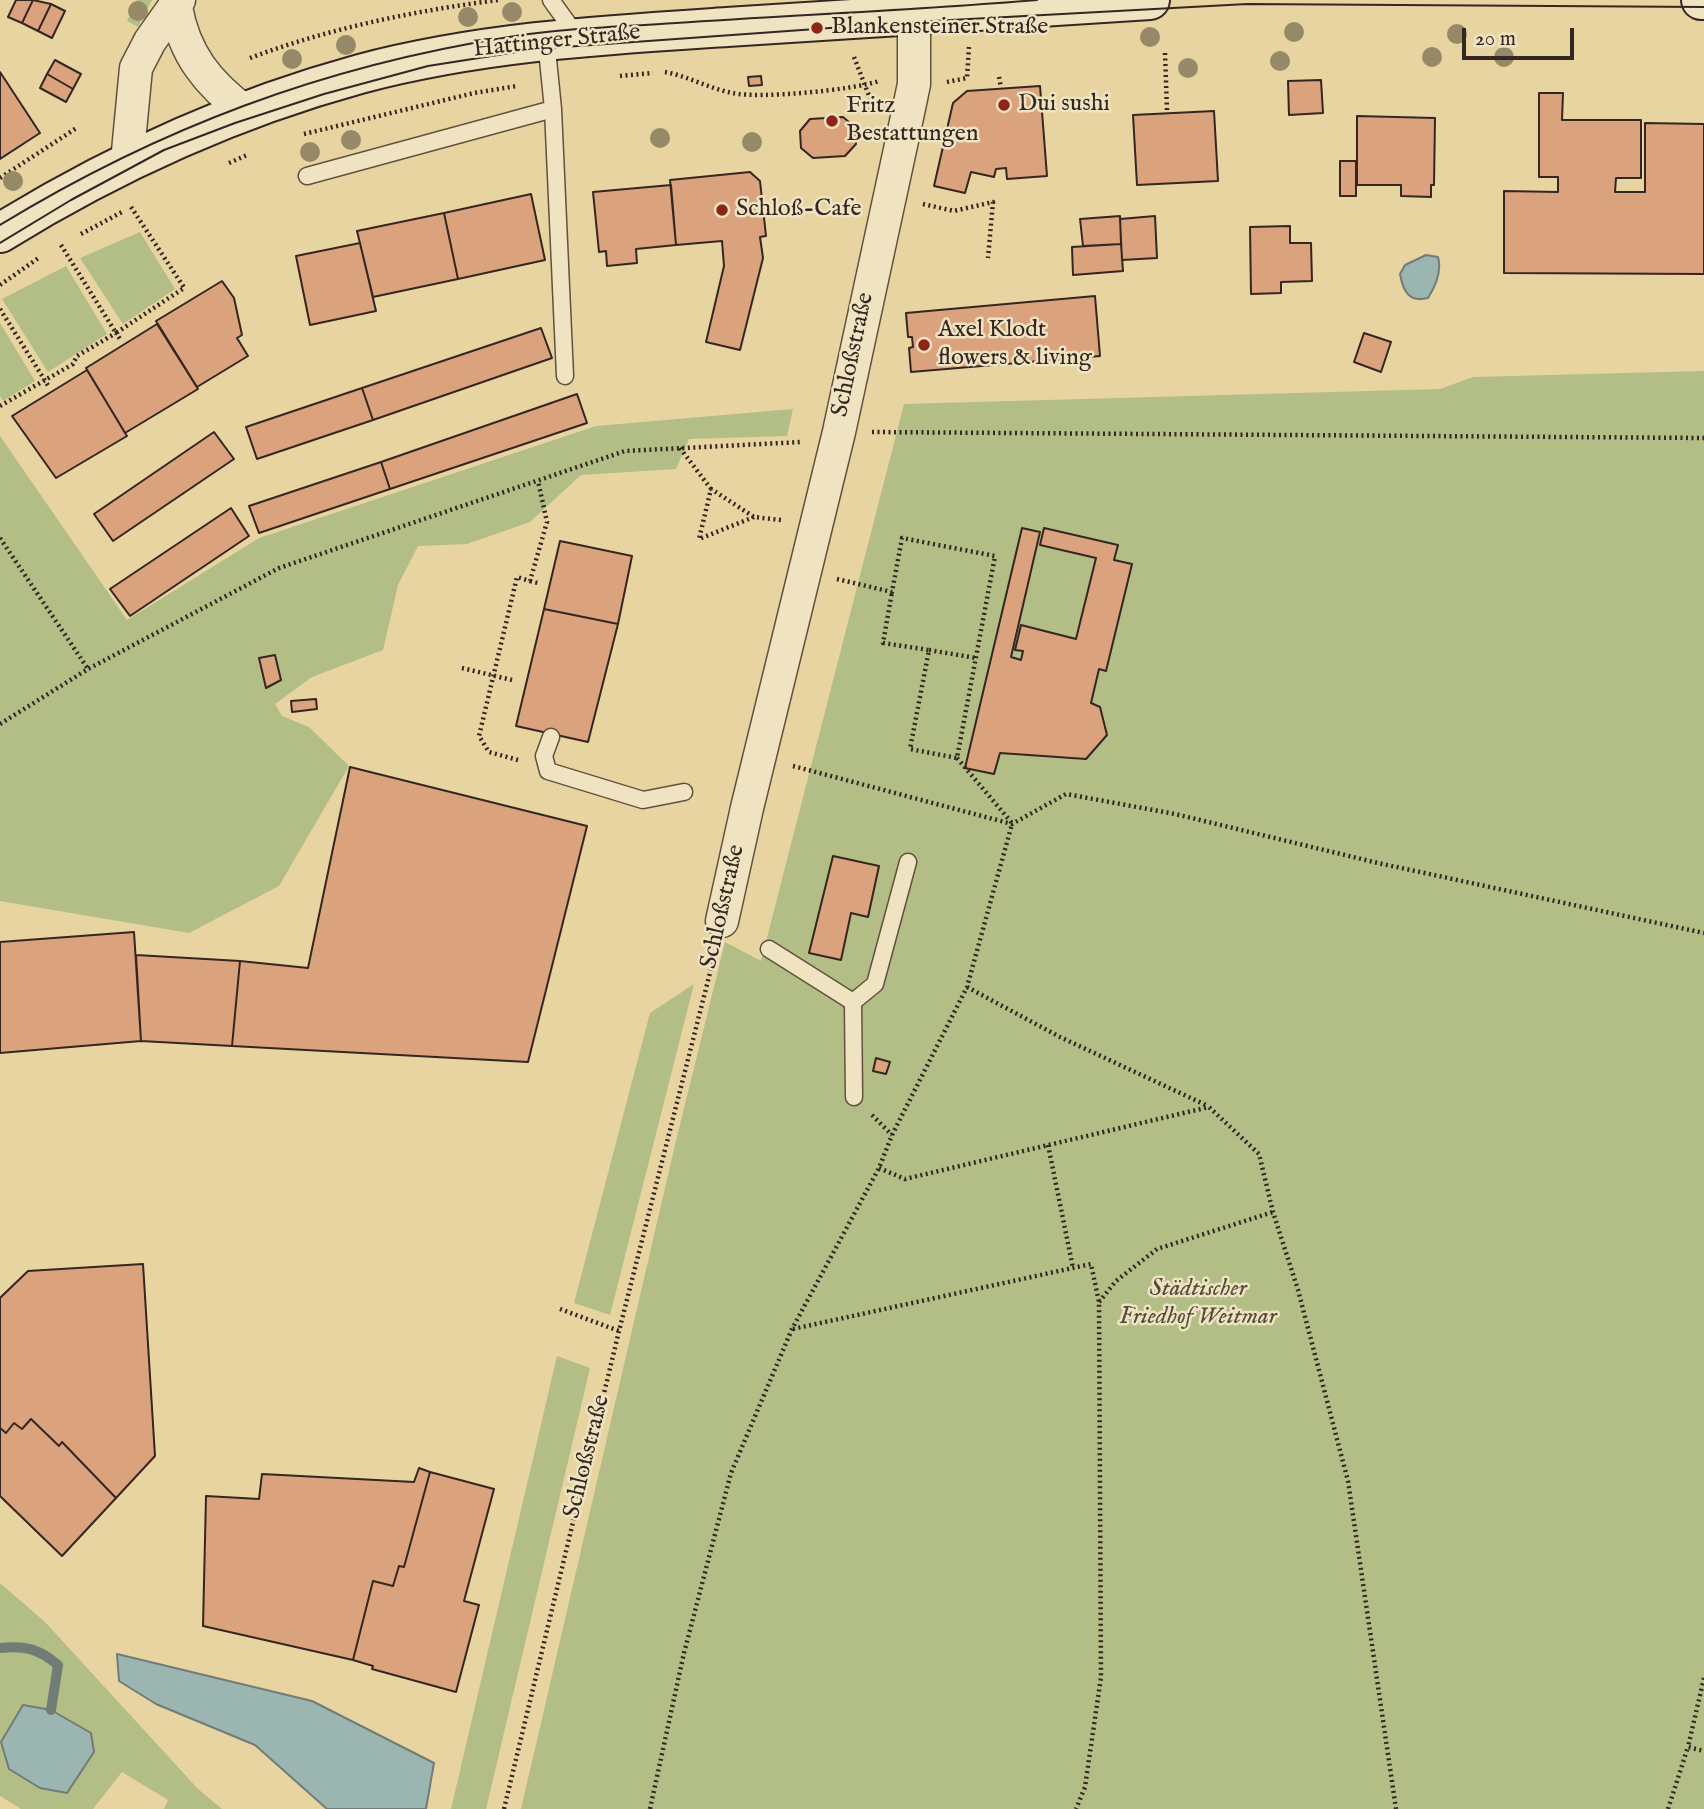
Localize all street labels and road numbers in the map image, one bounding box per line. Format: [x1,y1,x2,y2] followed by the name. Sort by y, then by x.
[472,19,642,65] street label: Hattinger Straße
[827,290,881,420] street label: Schloßstraße
[696,842,752,972] street label: Schloßstraße
[559,1392,617,1522] street label: Schloßstraße

